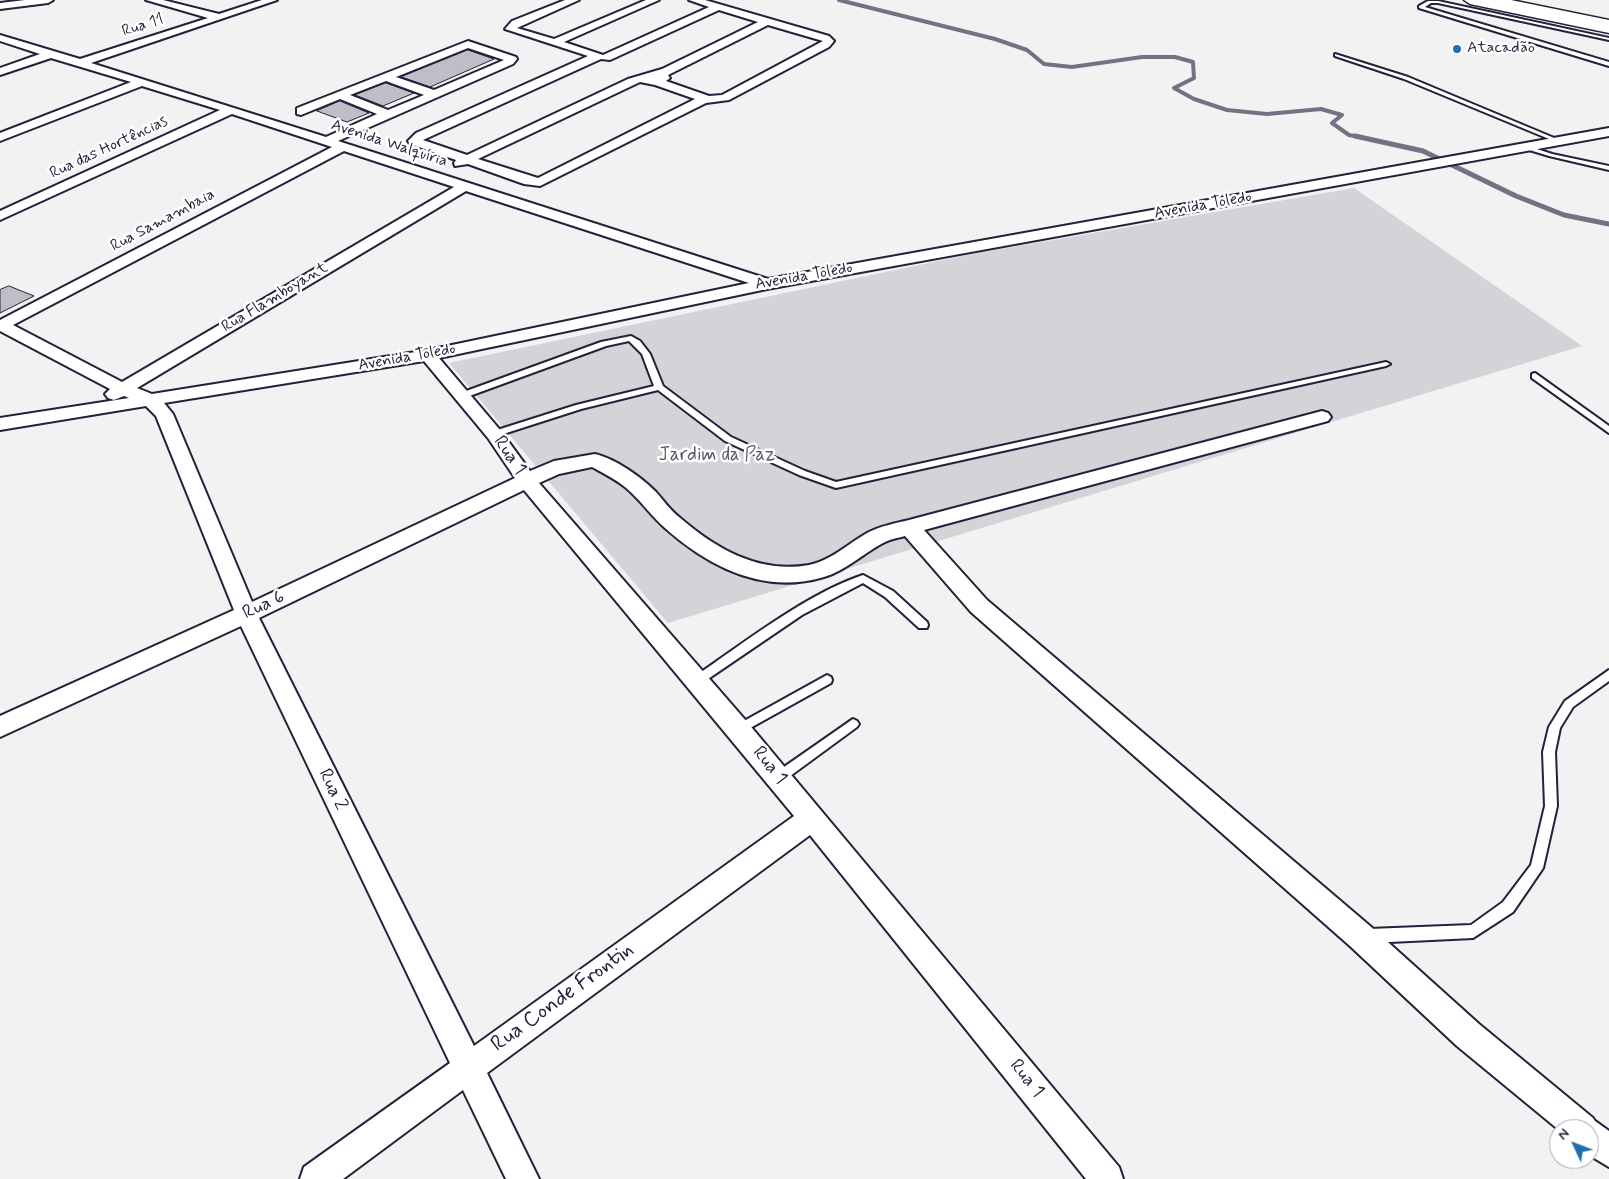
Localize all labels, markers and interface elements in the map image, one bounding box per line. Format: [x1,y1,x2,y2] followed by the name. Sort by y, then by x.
[120,10,166,42] street label: Rua 11
[1467,39,1535,59] place label: Atacadão
[1451,43,1463,55] marker: Atacadão
[47,112,171,184] street label: Rua das Hortências
[328,116,450,172] street label: Avenida Walquíria
[108,186,218,256] street label: Rua Samambaia
[1153,188,1253,224] street label: Avenida Toledo
[219,259,331,337] street label: Rua Flamboyant
[754,259,854,295] street label: Avenida Toledo
[357,340,457,376] street label: Avenida Toledo
[487,432,531,480] street label: Rua 1
[659,445,775,467] park label: Jardim da Paz
[239,586,289,626] street label: Rua 6
[747,742,791,790] street label: Rua 1
[312,766,352,814] street label: Rua 2
[487,937,639,1059] street label: Rua Conde Frontin
[1004,1055,1048,1103] street label: Rua 1
[1549,1119,1599,1169] north arrow
[1554,1125,1574,1144] text: N

